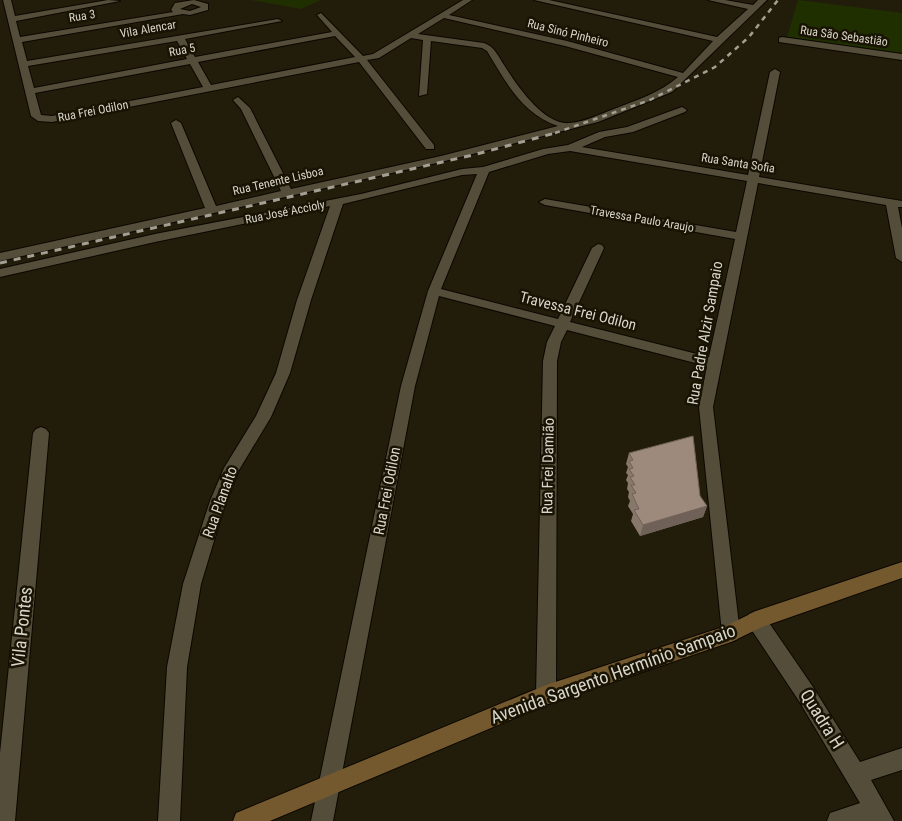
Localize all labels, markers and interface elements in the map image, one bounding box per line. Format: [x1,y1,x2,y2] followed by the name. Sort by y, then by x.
[68,7,96,25] street label: Rua 3
[526,16,610,50] street label: Rua Sinó Pinheiro
[119,17,178,41] street label: Vila Alencar
[799,23,889,49] street label: Rua São Sebastião
[168,41,196,59] street label: Rua 5
[57,97,130,125] street label: Rua Frei Odilon
[700,150,776,176] street label: Rua Santa Sofia
[231,164,325,198] street label: Rua Tenente Lisboa
[244,197,326,227] street label: Rua José Accioly
[589,203,695,235] street label: Travessa Paulo Araujo
[683,260,727,406] street label: Rua Padre Alzir Sampaio
[518,288,638,334] street label: Travessa Frei Odilon
[538,418,558,514] street label: Rua Frei Damião
[370,445,404,537] street label: Rua Frei Odilon
[199,464,241,540] street label: Rua Planalto
[7,586,36,668] street label: Vila Pontes
[487,619,738,728] street label: Avenida Sargento Hermínio Sampaio
[796,685,849,752] street label: Quadra H

